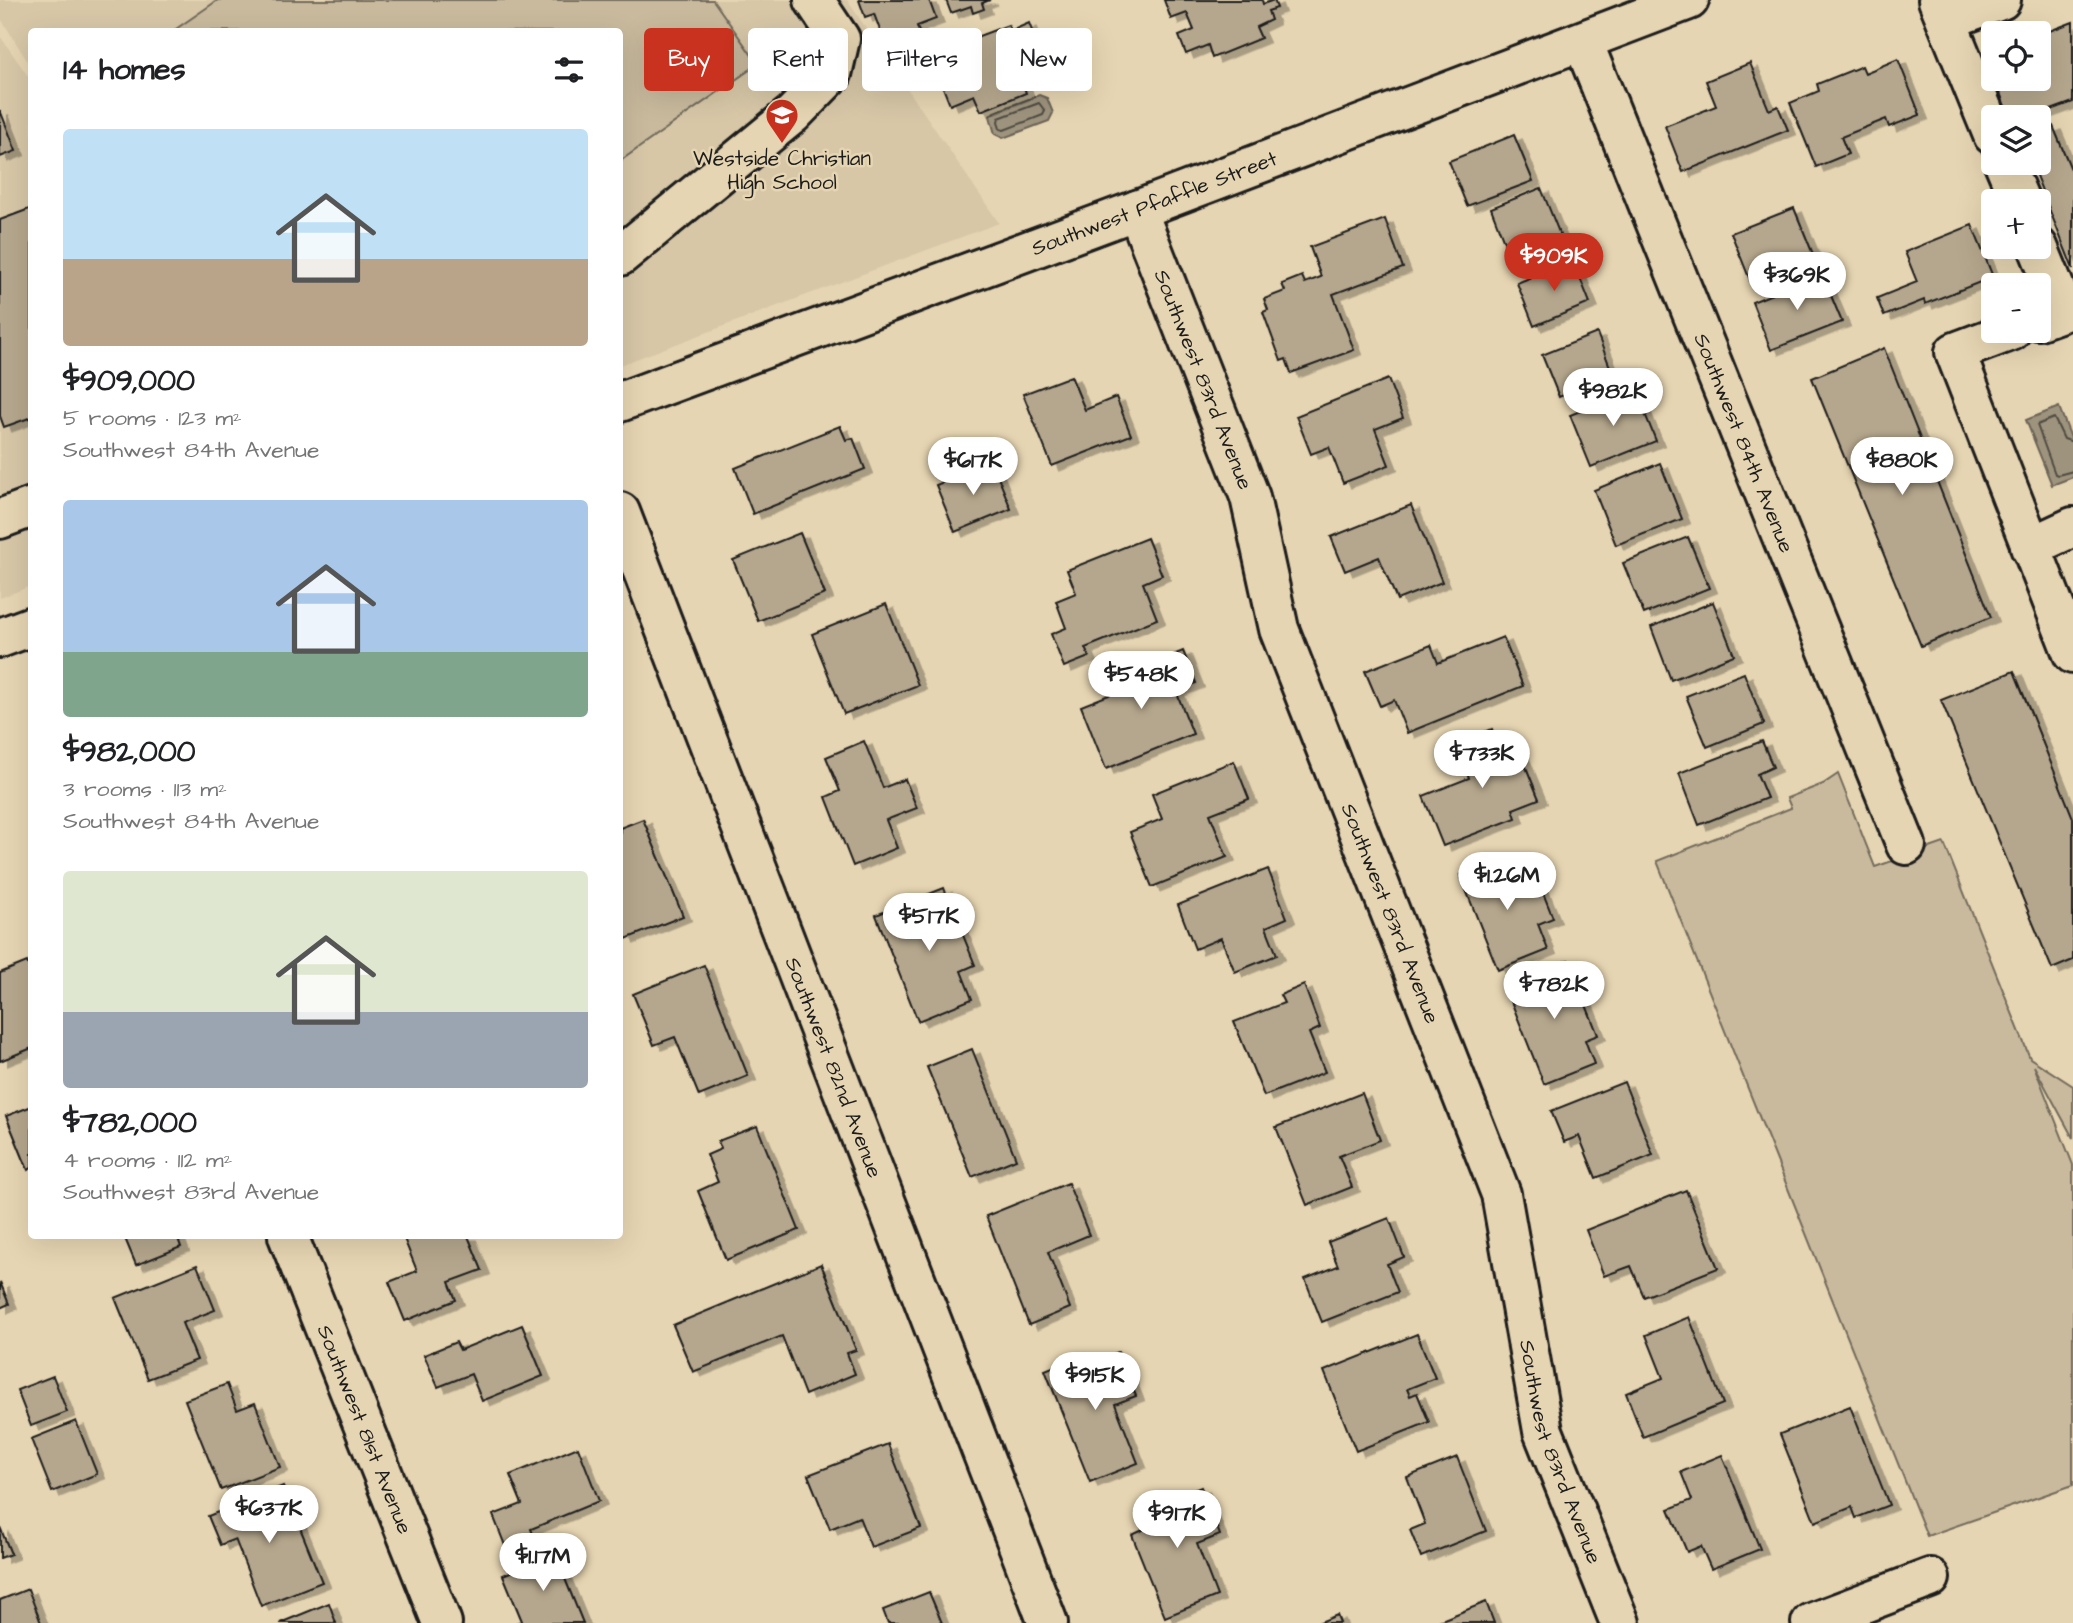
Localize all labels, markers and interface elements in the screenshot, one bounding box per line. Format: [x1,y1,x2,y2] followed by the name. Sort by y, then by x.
[1981,21,2051,343] map controls
[1981,21,2051,91] button: locate
[644,28,734,91] chip: Buy
[748,28,848,91] chip: Rent
[862,28,982,91] chip: Filters
[996,28,1092,91] chip: New
[63,49,186,91] text: 14 homes
[550,51,588,89] icon: filters
[763,96,801,145] school or university icon: Westside Christian High School
[1981,105,2051,175] button: layers
[1027,143,1281,262] street label: Southwest Pfaffle Street
[693,144,871,199] place label: Westside Christian High School
[263,175,389,301] icon: home
[1981,189,2051,259] button: +
[1505,233,1603,293] pin: $909K
[1520,240,1588,272] text: $909K
[1748,252,1846,312] pin: $369K
[1764,259,1830,291] text: $369K
[1147,265,1260,494] street label: Southwest 83rd Avenue
[1981,273,2051,343] button: −
[1687,329,1801,557] street label: Southwest 84th Avenue
[63,360,195,402] text: $909,000
[1564,368,1662,428] pin: $982K
[1579,375,1647,407] text: $982K
[63,402,242,434] text: 5 rooms · 123 m²
[63,434,319,466] text: Southwest 84th Avenue
[924,438,1022,497] pin: $617K
[1853,438,1951,497] pin: $880K
[944,444,1002,476] text: $617K
[1866,444,1938,476] text: $880K
[263,546,389,672] icon: home
[1092,652,1190,711] pin: $548K
[1104,658,1178,690] text: $548K
[1433,730,1531,790] pin: $733K
[63,731,196,773] text: $982,000
[1450,737,1514,769] text: $733K
[63,773,227,805] text: 3 rooms · 113 m²
[1334,799,1447,1027] street label: Southwest 83rd Avenue
[63,805,319,837] text: Southwest 84th Avenue
[1450,852,1564,912] pin: $1.26M
[1474,859,1540,891] text: $1.26M
[880,894,978,953] pin: $517K
[899,900,959,932] text: $517K
[263,917,389,1043] icon: home
[778,953,890,1182] street label: Southwest 82nd Avenue
[1505,962,1603,1021] pin: $782K
[1520,968,1588,1000] text: $782K
[63,1102,197,1144] text: $782,000
[63,1144,232,1176] text: 4 rooms · 112 m²
[63,1176,319,1208] text: Southwest 83rd Avenue
[310,1320,420,1538] street label: Southwest 81st Avenue
[1513,1338,1609,1568] street label: Southwest 83rd Avenue
[1046,1352,1144,1412] pin: $915K
[1065,1359,1125,1391] text: $915K
[220,1486,318,1545] pin: $637K
[1128,1490,1226,1550] pin: $917K
[235,1492,303,1524] text: $637K
[1149,1497,1205,1529] text: $917K
[486,1534,600,1593] pin: $1.17M
[515,1540,571,1572] text: $1.17M

